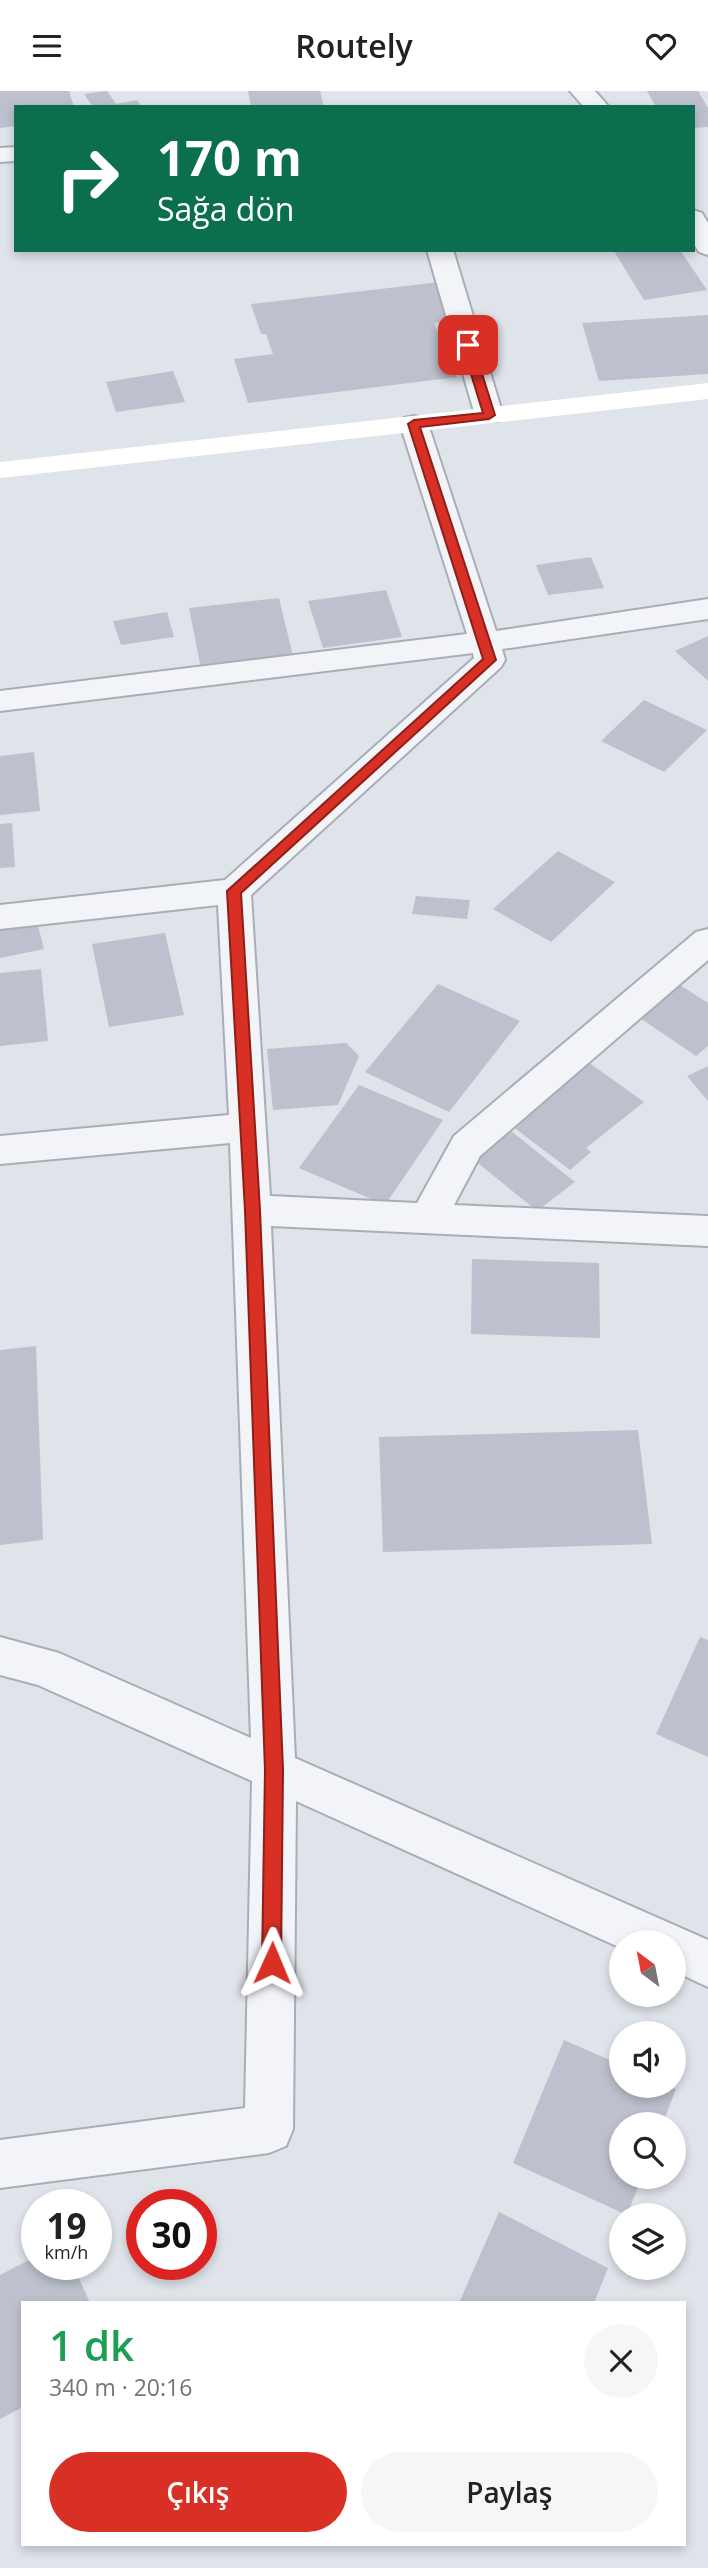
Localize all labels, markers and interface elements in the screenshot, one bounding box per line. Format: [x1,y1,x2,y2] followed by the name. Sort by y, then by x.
[295,24,413,67] text: Routely
[28,27,66,65] icon: menu
[642,27,680,65] icon: heart
[157,124,302,190] text: 170 m
[42,133,133,224] icon: right
[157,187,294,230] text: Sağa dön
[438,315,498,375] pin
[449,326,487,364] icon: arrive
[235,1926,309,2000] position arrow
[609,1930,686,2007] north arrow
[609,1930,686,2280] map controls
[609,2021,686,2098] button: sound
[609,2112,686,2189] button: search
[126,2189,217,2280] speed limit sign: 30
[46,2202,87,2249] text: 19
[609,2203,686,2280] button: layers
[45,2240,88,2264] text: km/h
[49,2316,134,2373] text: 1 dk
[584,2324,658,2398] button: close
[49,2371,192,2403] text: 340 m · 20:16
[49,2452,347,2532] button: Çıkış
[361,2452,658,2532] button: Paylaş

